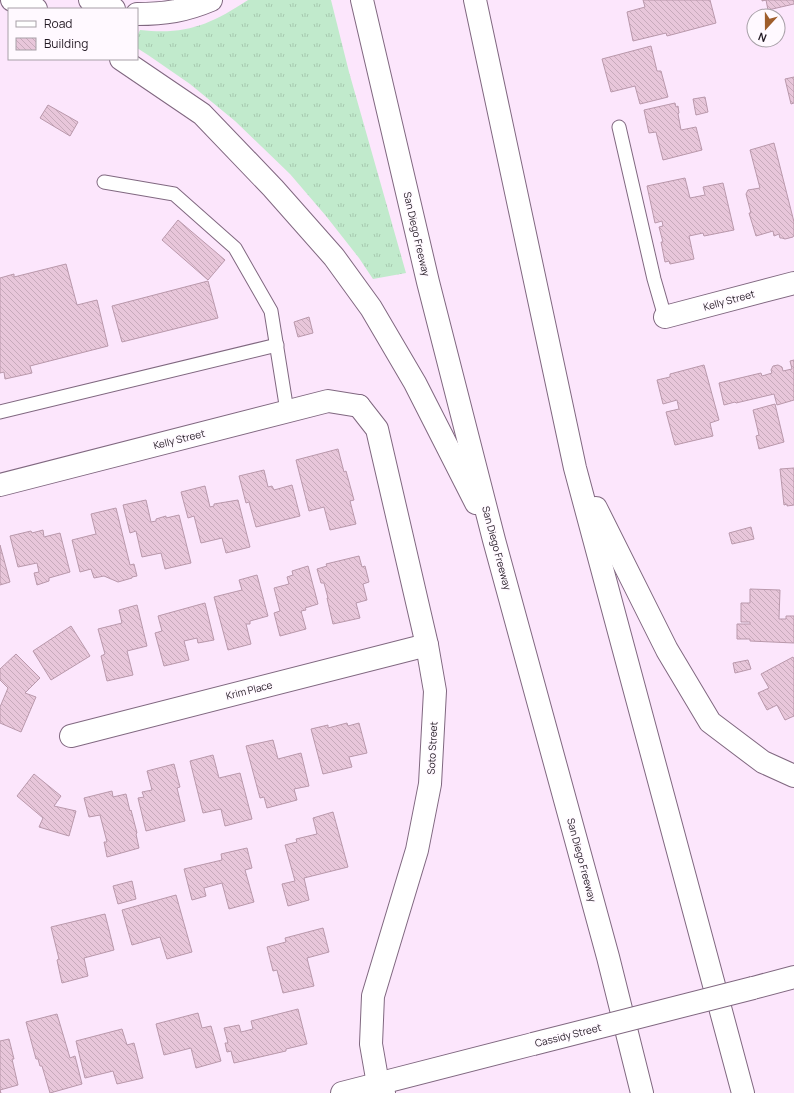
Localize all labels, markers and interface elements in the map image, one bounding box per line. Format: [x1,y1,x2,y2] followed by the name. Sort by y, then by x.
[8,8,138,60] legend
[746,8,786,48] north arrow
[44,15,72,32] text: Road
[756,29,769,46] text: N
[44,35,88,52] text: Building
[400,190,434,278] street label: San Diego Freeway
[702,286,756,314] street label: Kelly Street
[152,426,206,452] street label: Kelly Street
[479,504,515,592] street label: San Diego Freeway
[224,677,274,703] street label: Krim Place
[424,721,440,775] street label: Soto Street
[564,816,600,904] street label: San Diego Freeway
[533,1020,603,1050] street label: Cassidy Street

